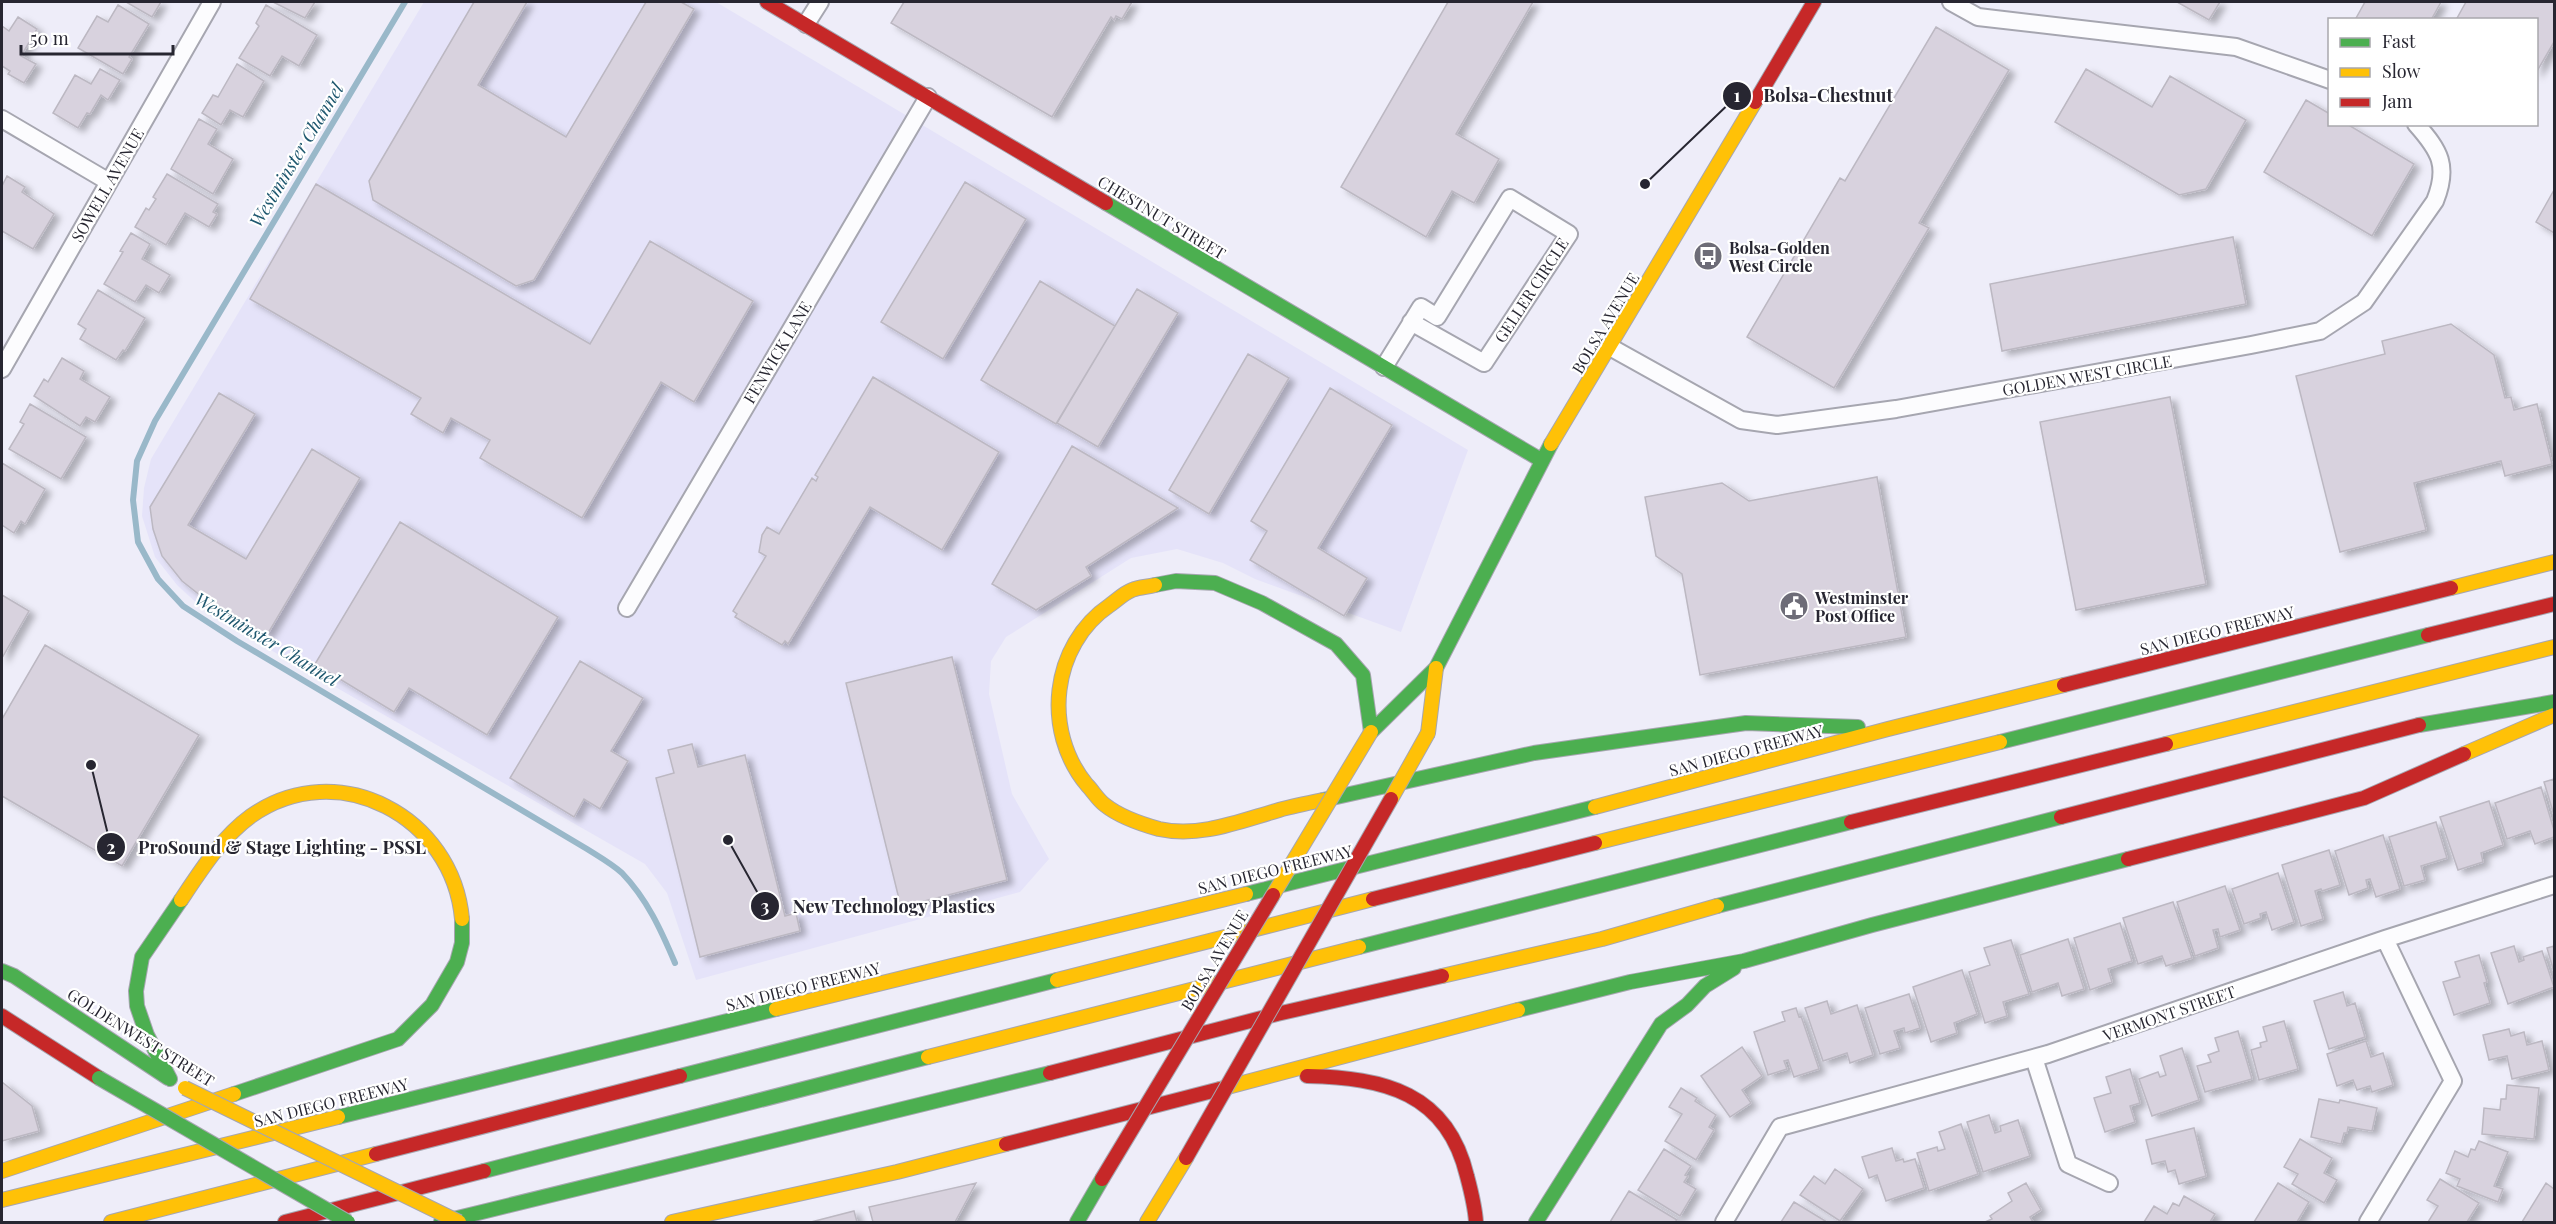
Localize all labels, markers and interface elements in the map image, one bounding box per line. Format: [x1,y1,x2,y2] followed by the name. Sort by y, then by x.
[21,18,172,56] scale bar
[2328,18,2538,126] legend
[30,26,69,50] text: 50 m
[2382,29,2416,53] text: Fast
[2382,59,2420,83] text: Slow
[243,78,349,231] water label: Westminster Channel
[1722,78,1905,114] callout: Bolsa-Chestnut
[1734,83,1741,107] text: 1
[1763,83,1893,107] text: Bolsa-Chestnut
[2381,89,2412,113] text: Jam
[66,124,148,246] street label: SOWELL AVENUE
[1094,171,1230,264] street label: CHESTNUT STREET
[1489,234,1573,346] street label: GELLER CIRCLE
[1728,237,1830,276] place label: Bolsa-Golden West Circle
[1692,240,1724,272] bus stop icon: Bolsa-Golden West Circle
[1567,269,1643,377] street label: BOLSA AVENUE
[738,297,816,407] street label: FENWICK LANE
[2001,350,2173,400] street label: GOLDEN WEST CIRCLE
[191,586,344,692] water label: Westminster Channel
[1814,587,1909,626] place label: Westminster Post Office
[1778,590,1810,622] public building icon: Westminster Post Office
[2138,601,2297,659] street label: SAN DIEGO FREEWAY
[1667,719,1826,781] street label: SAN DIEGO FREEWAY
[96,829,437,865] callout: ProSound & Stage Lighting - PSSL
[106,835,116,859] text: 2
[138,835,426,859] text: ProSound & Stage Lighting - PSSL
[1196,840,1355,898] street label: SAN DIEGO FREEWAY
[750,888,1008,924] callout: New Technology Plastics
[761,894,770,918] text: 3
[793,894,995,918] text: New Technology Plastics
[1176,906,1252,1014] street label: BOLSA AVENUE
[724,957,883,1015] street label: SAN DIEGO FREEWAY
[2099,980,2238,1046] street label: VERMONT STREET
[64,983,219,1091] street label: GOLDENWEST STREET
[252,1073,411,1131] street label: SAN DIEGO FREEWAY

